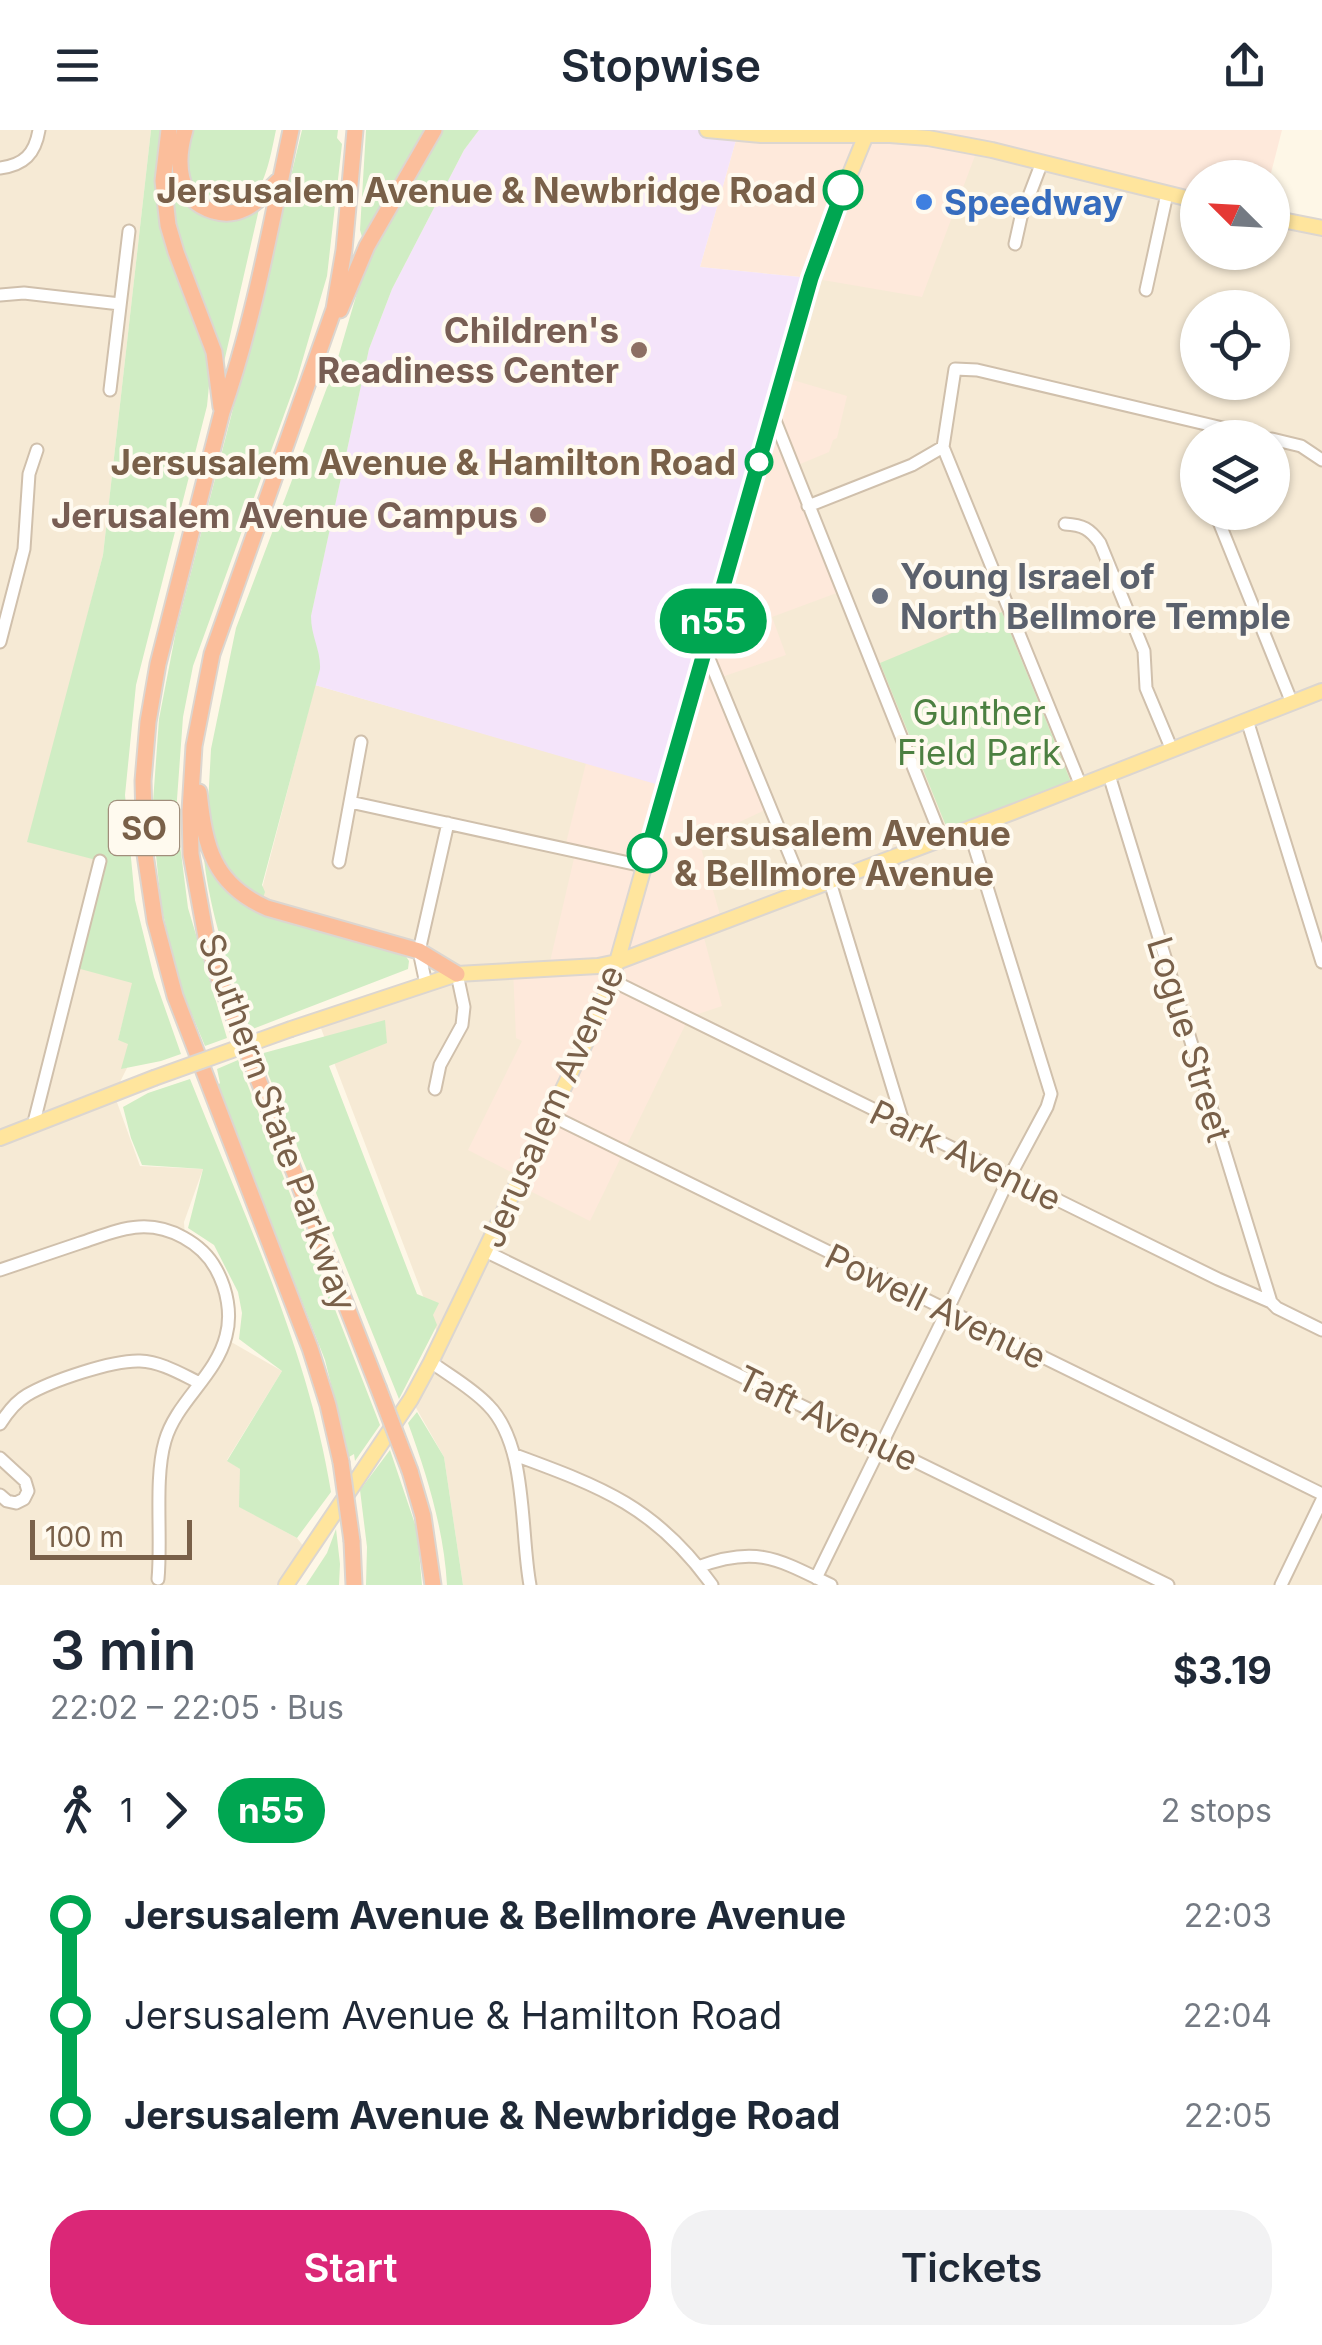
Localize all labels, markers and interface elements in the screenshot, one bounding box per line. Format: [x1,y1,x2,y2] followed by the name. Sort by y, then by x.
[50,38,105,93] icon: menu
[561,38,761,93] text: Stopwise
[1217,38,1272,93] icon: share
[1180,160,1290,270] north arrow
[1180,160,1290,530] map controls
[156,169,816,211] place label: Jersusalem Avenue & Newbridge Road
[824,171,862,209] marker: Jersusalem Avenue & Newbridge Road
[944,181,1123,223] place label: Speedway
[913,191,935,213] marker: Speedway
[1180,290,1290,400] button: locate
[317,309,619,391] place label: Children's Readiness Center
[628,339,650,361] marker: Children's Readiness Center
[1180,420,1290,530] button: layers
[110,441,736,483] place label: Jersusalem Avenue & Hamilton Road
[746,449,772,475] marker: Jersusalem Avenue & Hamilton Road
[51,494,518,536] place label: Jerusalem Avenue Campus
[527,504,549,526] marker: Jerusalem Avenue Campus
[900,555,1291,637] place label: Young Israel of North Bellmore Temple
[869,585,891,607] marker: Young Israel of North Bellmore Temple
[656,588,770,654] line badge: n55
[680,600,746,642] text: n55
[897,691,1061,773] park label: Gunther Field Park
[109,801,179,855] road number: SO
[674,812,1011,894] place label: Jersusalem Avenue & Bellmore Avenue
[628,834,666,872] marker: Jersusalem Avenue & Bellmore Avenue
[190,928,366,1316] street label: Southern State Parkway
[1139,932,1241,1146] street label: Logue Street
[470,958,632,1254] street label: Jerusalem Avenue
[863,1091,1069,1219] street label: Park Avenue
[819,1234,1053,1378] street label: Powell Avenue
[731,1356,925,1480] street label: Taft Avenue
[30,1515,192,1560] scale bar
[45,1520,124,1554] text: 100 m
[50,1617,196,1683] text: 3 min
[1173,1647,1272,1693] text: $3.19
[50,1688,344,1727] text: 22:02 – 22:05 · Bus
[50,1783,105,1838] icon: walk
[148,1783,203,1838] icon: forward
[238,1789,305,1831] text: n55
[120,1791,133,1830] text: 1
[1161,1791,1272,1830] text: 2 stops
[124,1892,846,1938] text: Jersusalem Avenue & Bellmore Avenue
[1184,1896,1272,1935] text: 22:03
[124,1992,782,2038] text: Jersusalem Avenue & Hamilton Road
[1183,1996,1272,2035] text: 22:04
[124,2092,840,2138] text: Jersusalem Avenue & Newbridge Road
[1184,2096,1272,2135] text: 22:05
[50,2210,651,2325] button: Start
[671,2210,1272,2325] button: Tickets

